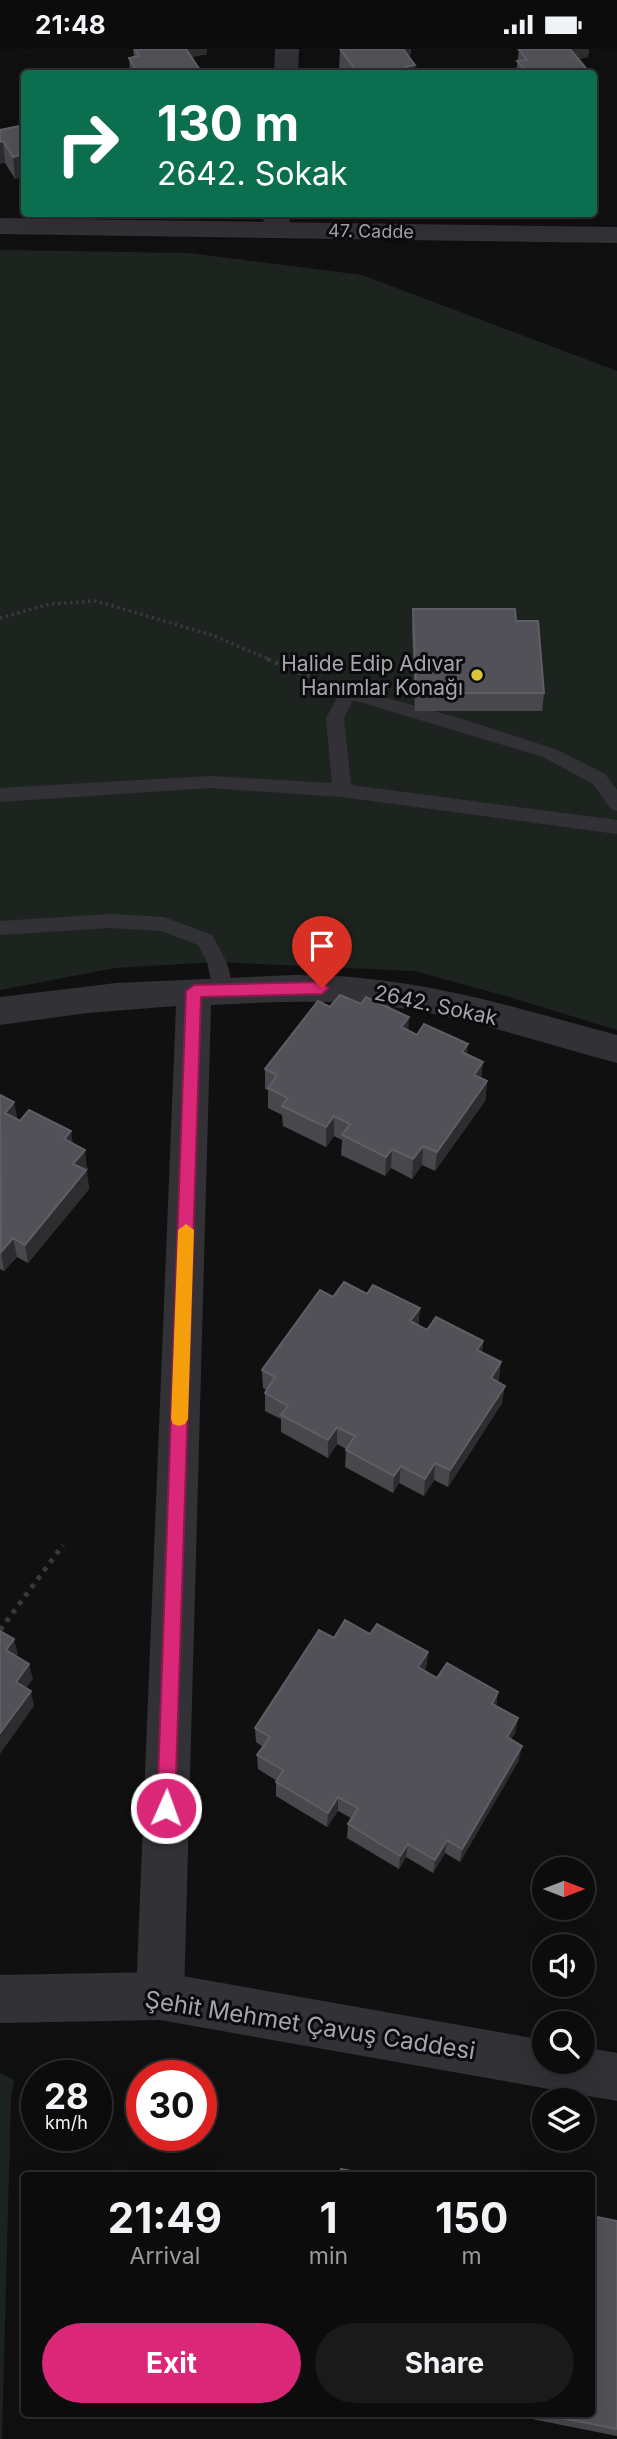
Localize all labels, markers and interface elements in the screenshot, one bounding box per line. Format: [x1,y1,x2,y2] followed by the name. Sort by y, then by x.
[35,9,106,40] text: 21:48
[157,94,299,153] text: 130 m
[42,98,133,189] icon: right
[157,154,348,193] text: 2642. Sokak
[328,220,414,242] street label: 47. Cadde
[281,651,463,700] place label: Halide Edip Adıvar Hanımlar Konağı
[469,667,485,683] marker: Halide Edip Adıvar Hanımlar Konağı
[292,916,352,988] pin
[303,927,341,965] icon: arrive
[372,980,500,1030] street label: 2642. Sokak
[129,1771,203,1845] position arrow
[532,1857,595,1920] north arrow
[532,1857,595,2151] map controls
[532,1934,595,1997] button: sound
[143,1985,477,2065] street label: Şehit Mehmet Çavuş Caddesi
[532,2011,595,2074] button: search
[126,2060,217,2151] speed limit sign: 30
[44,2075,89,2117] text: 28
[532,2088,595,2151] button: layers
[45,2112,88,2133] text: km/h
[108,2192,222,2243] text: 21:49
[319,2192,338,2243] text: 1
[435,2192,508,2243] text: 150
[130,2242,200,2270] text: Arrival
[309,2242,348,2270] text: min
[462,2242,482,2270] text: m
[42,2323,301,2403] button: Exit
[315,2323,574,2403] button: Share

